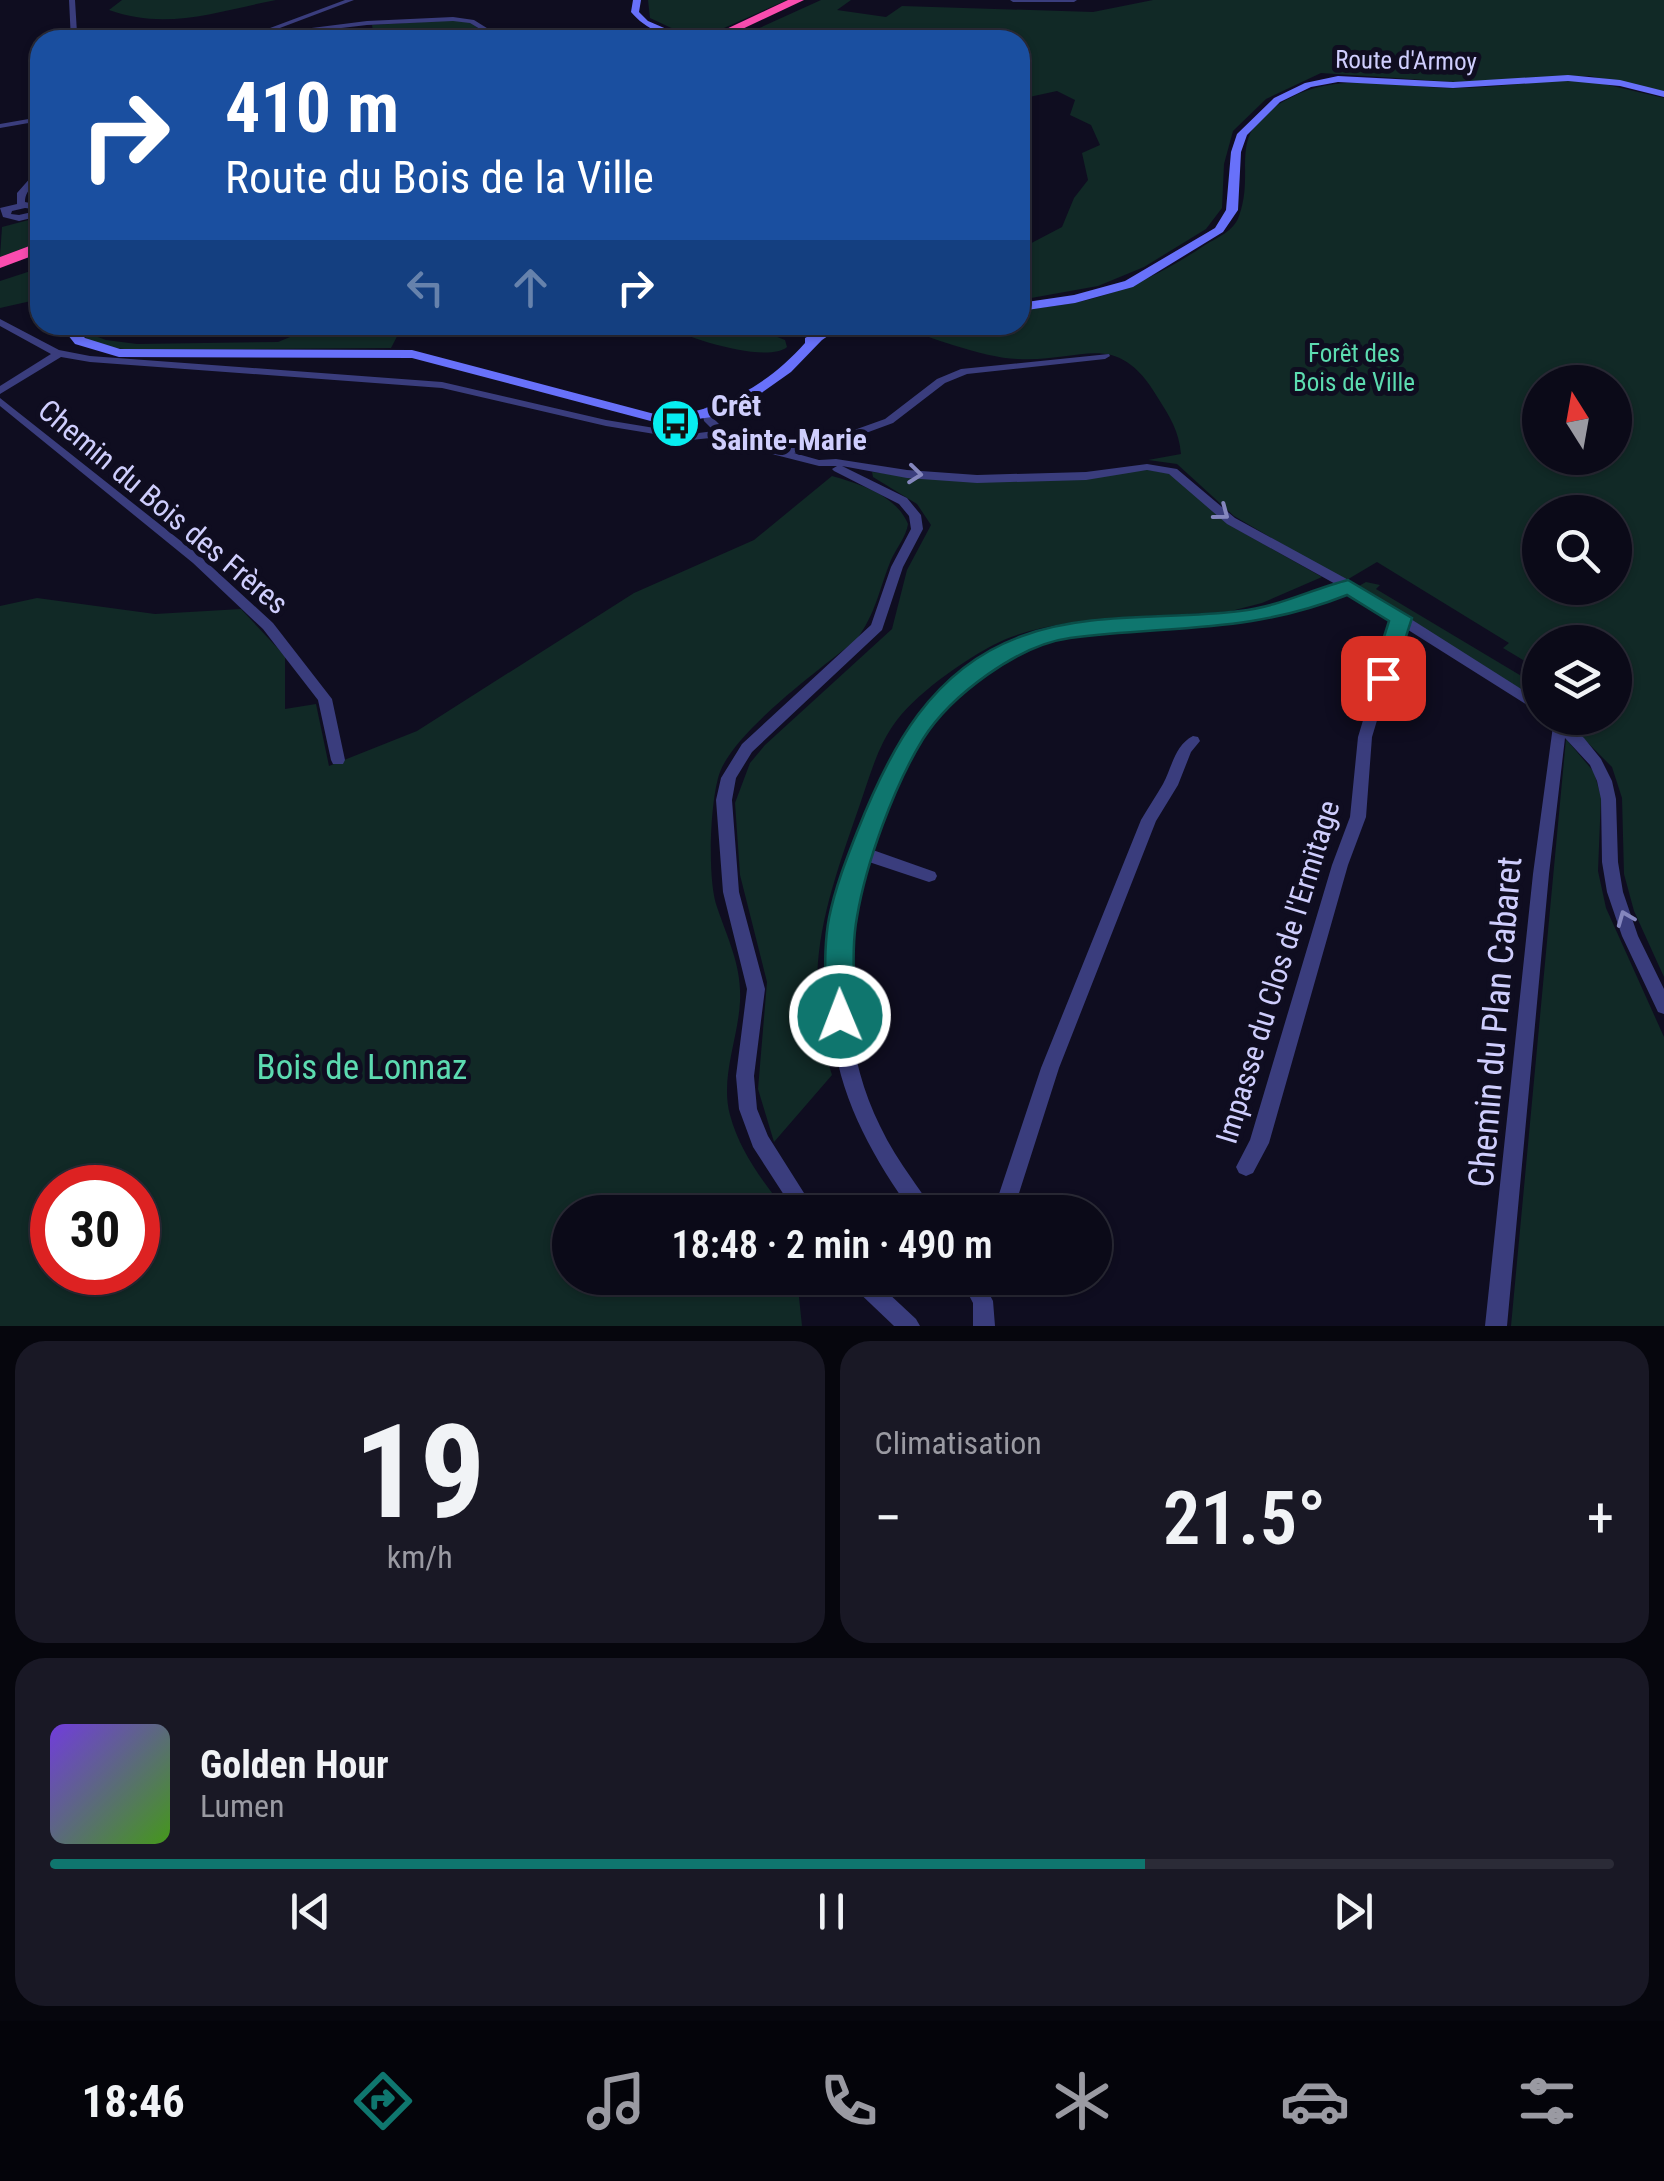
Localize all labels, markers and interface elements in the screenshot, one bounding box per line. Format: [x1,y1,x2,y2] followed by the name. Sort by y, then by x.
[1335,45,1477,76] street label: Route d'Armoy
[225,67,399,149] text: 410 m
[60,70,190,200] icon: right
[225,151,654,204] text: Route du Bois de la Ville
[398,260,453,315] icon: left
[503,260,558,315] icon: ahead
[608,260,663,315] icon: right
[1293,339,1415,397] park label: Forêt des Bois de Ville
[1522,365,1632,475] north arrow
[1522,365,1632,735] map controls
[711,388,867,457] place label: Crêt Sainte-Marie
[32,392,295,621] street label: Chemin du Bois des Frères
[650,397,702,449] bus stop icon: Crêt Sainte-Marie
[907,463,923,485] one-way arrow
[1522,495,1632,605] button: search
[1211,501,1229,518] one-way arrow
[1522,625,1632,735] button: layers
[1341,636,1426,721] pin
[1356,651,1411,706] icon: arrive
[1209,796,1346,1148] street label: Impasse du Clos de l'Ermitage
[1461,855,1530,1189] street label: Chemin du Plan Cabaret
[1616,910,1636,928] one-way arrow
[788,964,892,1068] position arrow
[257,1047,467,1088] park label: Bois de Lonnaz
[30,1165,160,1295] speed limit sign: 30
[672,1223,992,1267] text: 18:48 · 2 min · 490 m
[354,1396,485,1549] text: 19
[875,1424,1042,1462] text: Climatisation
[1163,1474,1326,1562] text: 21.5°
[875,1486,902,1550] text: −
[1587,1486,1614,1550] text: +
[387,1538,453,1576] text: km/h
[200,1743,389,1787] text: Golden Hour
[200,1787,285,1825] text: Lumen
[283,1884,338,1939] icon: previous
[804,1884,859,1939] icon: pause
[1326,1884,1381,1939] icon: next
[348,2066,418,2136] icon: directions
[581,2066,651,2136] icon: music
[814,2066,884,2136] icon: phone
[1047,2066,1117,2136] icon: climate
[1280,2066,1350,2136] icon: car
[1512,2066,1582,2136] icon: filters
[81,2075,185,2128] text: 18:46

